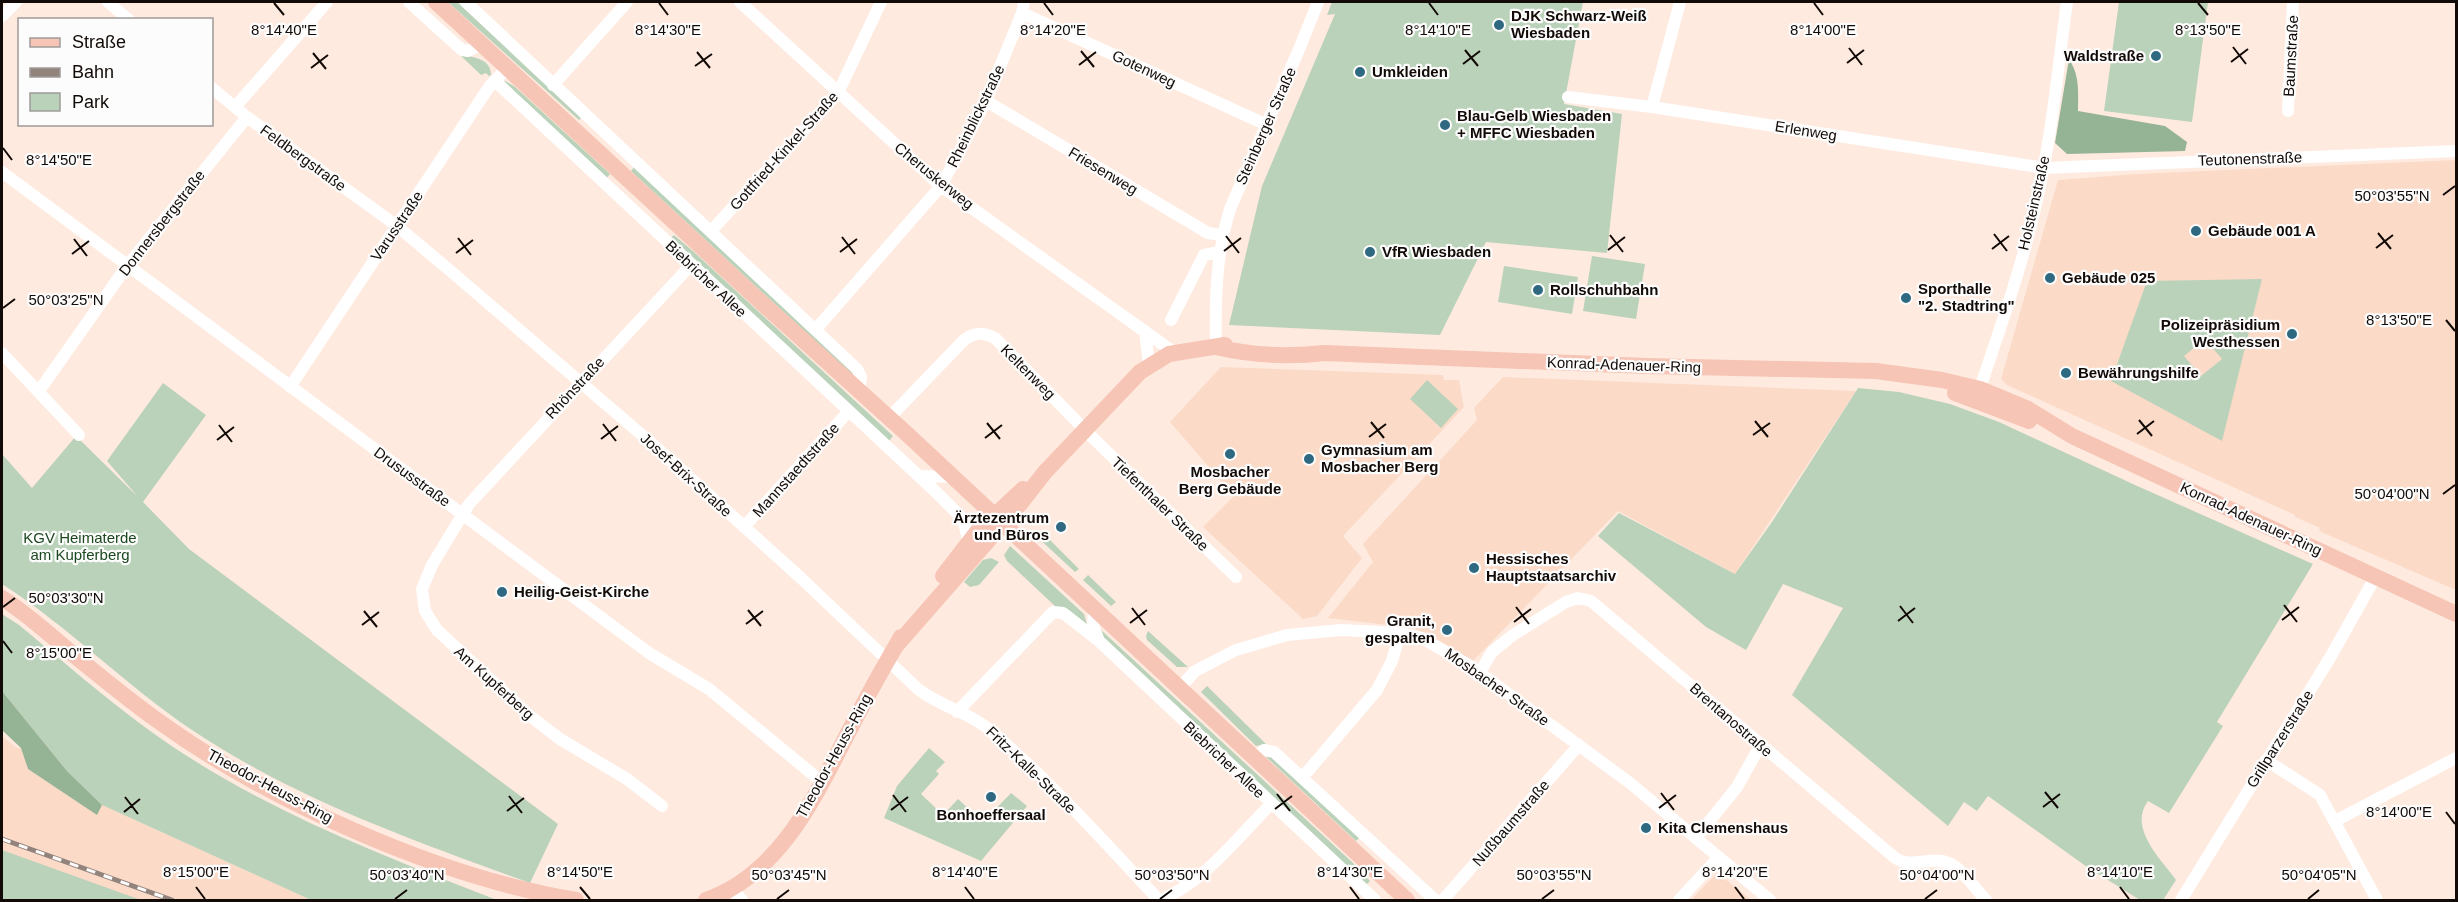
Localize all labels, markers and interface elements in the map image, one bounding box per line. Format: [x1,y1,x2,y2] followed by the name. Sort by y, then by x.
[1511,7,1647,41] place label: DJK Schwarz-Weiß Wiesbaden
[2280,15,2301,97] street label: Baumstraße
[18,18,213,126] legend
[1492,18,1506,32] marker: DJK Schwarz-Weiß Wiesbaden
[251,21,317,38] text: 8°14'40"E
[635,21,701,38] text: 8°14'30"E
[1020,21,1086,38] text: 8°14'20"E
[1405,21,1471,38] text: 8°14'10"E
[1790,21,1856,38] text: 8°14'00"E
[2175,21,2241,38] text: 8°13'50"E
[72,32,126,52] text: Straße
[1110,46,1179,91] street label: Gotenweg
[2064,47,2144,64] place label: Waldstraße
[2149,49,2163,63] marker: Waldstraße
[72,62,114,82] text: Bahn
[943,62,1008,170] street label: Rheinblickstraße
[1372,63,1448,80] place label: Umkleiden
[1232,64,1299,187] street label: Steinberger Straße
[1353,65,1367,79] marker: Umkleiden
[726,88,841,213] street label: Gottfried-Kinkel-Straße
[72,92,110,112] text: Park
[1457,107,1611,141] place label: Blau-Gelb Wiesbaden + MFFC Wiesbaden
[1774,117,1838,144] street label: Erlenweg
[1438,118,1452,132] marker: Blau-Gelb Wiesbaden + MFFC Wiesbaden
[257,121,349,194] street label: Feldbergstraße
[891,139,977,213] street label: Cheruskerweg
[1066,143,1141,198] street label: Friesenweg
[2198,148,2302,169] street label: Teutonenstraße
[26,151,92,168] text: 8°14'50"E
[2014,154,2053,252] street label: Holsteinstraße
[115,167,208,279] street label: Donnersbergstraße
[2354,187,2430,204] text: 50°03'55"N
[367,188,426,264] street label: Varusstraße
[2208,222,2316,239] place label: Gebäude 001 A
[2189,224,2203,238] marker: Gebäude 001 A
[662,237,750,320] street label: Biebricher Allee
[1382,243,1491,260] place label: VfR Wiesbaden
[1363,245,1377,259] marker: VfR Wiesbaden
[2062,269,2155,286] place label: Gebäude 025
[2043,271,2057,285] marker: Gebäude 025
[1918,280,2015,314] place label: Sporthalle "2. Stadtring"
[1550,281,1658,298] place label: Rollschuhbahn
[1531,283,1545,297] marker: Rollschuhbahn
[28,291,104,308] text: 50°03'25"N
[1899,291,1913,305] marker: Sporthalle "2. Stadtring"
[2366,311,2432,328] text: 8°13'50"E
[2161,316,2280,350] place label: Polizeipräsidium Westhessen
[2285,327,2299,341] marker: Polizeipräsidium Westhessen
[998,341,1059,402] street label: Keltenweg
[542,353,608,422] street label: Rhönstraße
[1547,353,1701,376] street label: Konrad-Adenauer-Ring
[2078,364,2199,381] place label: Bewährungshilfe
[2059,366,2073,380] marker: Bewährungshilfe
[749,419,842,520] street label: Mannstaedtstraße
[637,429,735,520] street label: Josef-Brix-Straße
[1321,441,1439,475] place label: Gymnasium am Mosbacher Berg
[371,443,454,510] street label: Drususstraße
[1223,447,1237,461] marker: Mosbacher Berg Gebäude
[1302,452,1316,466] marker: Gymnasium am Mosbacher Berg
[1108,453,1212,554] street label: Tiefenthaler Straße
[1179,463,1281,497] place label: Mosbacher Berg Gebäude
[2178,478,2325,559] street label: Konrad-Adenauer-Ring
[2354,485,2430,502] text: 50°04'00"N
[953,509,1049,543] place label: Ärztezentrum und Büros
[1054,520,1068,534] marker: Ärztezentrum und Büros
[23,529,137,563] park label: KGV Heimaterde am Kupferberg
[1486,550,1617,584] place label: Hessisches Hauptstaatsarchiv
[1467,561,1481,575] marker: Hessisches Hauptstaatsarchiv
[514,583,649,600] place label: Heilig-Geist-Kirche
[495,585,509,599] marker: Heilig-Geist-Kirche
[28,589,104,606] text: 50°03'30"N
[1365,612,1435,646] place label: Granit, gespalten
[1440,623,1454,637] marker: Granit, gespalten
[451,643,538,723] street label: Am Kupferberg
[26,644,92,661] text: 8°15'00"E
[1442,644,1553,729] street label: Mosbacher Straße
[1687,679,1776,760] street label: Brentanostraße
[2243,687,2316,791] street label: Grillparzerstraße
[792,691,875,821] street label: Theodor-Heuss-Ring
[1180,718,1268,801] street label: Biebricher Allee
[983,723,1080,817] street label: Fritz-Kalle-Straße
[205,745,336,826] street label: Theodor-Heuss-Ring
[1469,776,1553,869] street label: Nußbaumstraße
[984,790,998,804] marker: Bonhoeffersaal
[2366,803,2432,820] text: 8°14'00"E
[936,806,1046,823] place label: Bonhoeffersaal
[1658,819,1788,836] place label: Kita Clemenshaus
[1639,821,1653,835] marker: Kita Clemenshaus
[163,863,229,880] text: 8°15'00"E
[547,863,613,880] text: 8°14'50"E
[932,863,998,880] text: 8°14'40"E
[1317,863,1383,880] text: 8°14'30"E
[1702,863,1768,880] text: 8°14'20"E
[2087,863,2153,880] text: 8°14'10"E
[369,866,445,883] text: 50°03'40"N
[751,866,827,883] text: 50°03'45"N
[1134,866,1210,883] text: 50°03'50"N
[1516,866,1592,883] text: 50°03'55"N
[1899,866,1975,883] text: 50°04'00"N
[2281,866,2357,883] text: 50°04'05"N

